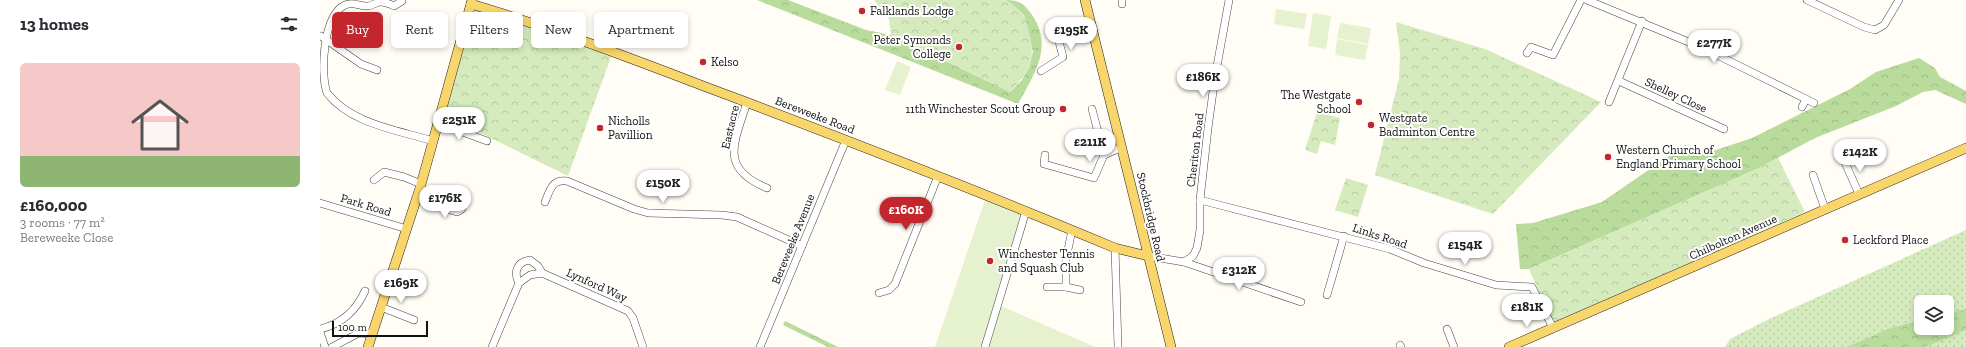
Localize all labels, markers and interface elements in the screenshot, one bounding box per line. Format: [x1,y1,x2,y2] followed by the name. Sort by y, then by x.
[870,4,954,18] place label: Falklands Lodge
[857,6,867,16] marker: Falklands Lodge
[332,12,383,48] chip: Buy
[391,12,448,48] chip: Rent
[456,12,523,48] chip: Filters
[531,12,586,48] chip: New
[594,12,688,48] chip: Apartment
[278,13,300,35] icon: filters
[20,14,89,34] text: 13 homes
[1043,17,1099,51] pin: £195K
[1054,22,1088,37] text: £195K
[1686,30,1742,64] pin: £277K
[873,33,951,61] place label: Peter Symonds College
[1696,35,1732,50] text: £277K
[954,42,964,52] marker: Peter Symonds College
[711,55,739,69] place label: Kelso
[698,57,708,67] marker: Kelso
[1175,64,1231,98] pin: £186K
[1186,69,1220,84] text: £186K
[1643,74,1710,116] street label: Shelley Close
[1280,88,1351,116] place label: The Westgate School
[124,89,196,161] icon: home
[773,93,857,137] street label: Bereweeke Road
[1354,97,1364,107] marker: The Westgate School
[905,102,1055,116] place label: 11th Winchester Scout Group
[718,103,742,150] street label: Eastacre
[1058,104,1068,114] marker: 11th Winchester Scout Group
[431,107,487,141] pin: £251K
[1379,111,1475,139] place label: Westgate Badminton Centre
[442,112,476,127] text: £251K
[1184,112,1207,188] street label: Cheriton Road
[608,114,653,142] place label: Nicholls Pavillion
[1366,120,1376,130] marker: Westgate Badminton Centre
[595,123,605,133] marker: Nicholls Pavillion
[1062,129,1118,163] pin: £211K
[1074,134,1106,149] text: £211K
[1832,139,1888,173] pin: £142K
[1616,143,1741,171] place label: Western Church of England Primary School
[1843,144,1877,159] text: £142K
[1603,152,1613,162] marker: Western Church of England Primary School
[635,170,691,204] pin: £150K
[1134,171,1168,263] street label: Stockbridge Road
[646,175,680,190] text: £150K
[417,185,473,219] pin: £176K
[428,190,462,205] text: £176K
[339,191,393,219] street label: Park Road
[769,192,818,286] street label: Bereweeke Avenue
[20,195,87,215] text: £160,000
[878,197,934,231] pin: £160K
[889,202,923,217] text: £160K
[1687,211,1779,263] street label: Chilbolton Avenue
[20,215,105,230] text: 3 rooms · 77 m²
[1351,221,1410,252] street label: Links Road
[20,230,113,245] text: Bereweeke Close
[1437,232,1493,266] pin: £154K
[1853,233,1929,247] place label: Leckford Place
[1840,235,1850,245] marker: Leckford Place
[1448,237,1482,252] text: £154K
[998,247,1095,275] place label: Winchester Tennis and Squash Club
[985,256,995,266] marker: Winchester Tennis and Squash Club
[1211,257,1267,291] pin: £312K
[1222,262,1256,277] text: £312K
[564,265,630,305] street label: Lynford Way
[373,270,429,304] pin: £169K
[384,275,418,290] text: £169K
[1499,294,1555,328] pin: £181K
[1914,295,1954,335] map controls
[1914,295,1954,335] button: layers
[1511,299,1543,314] text: £181K
[332,319,428,338] scale bar
[338,321,367,334] text: 100 m

